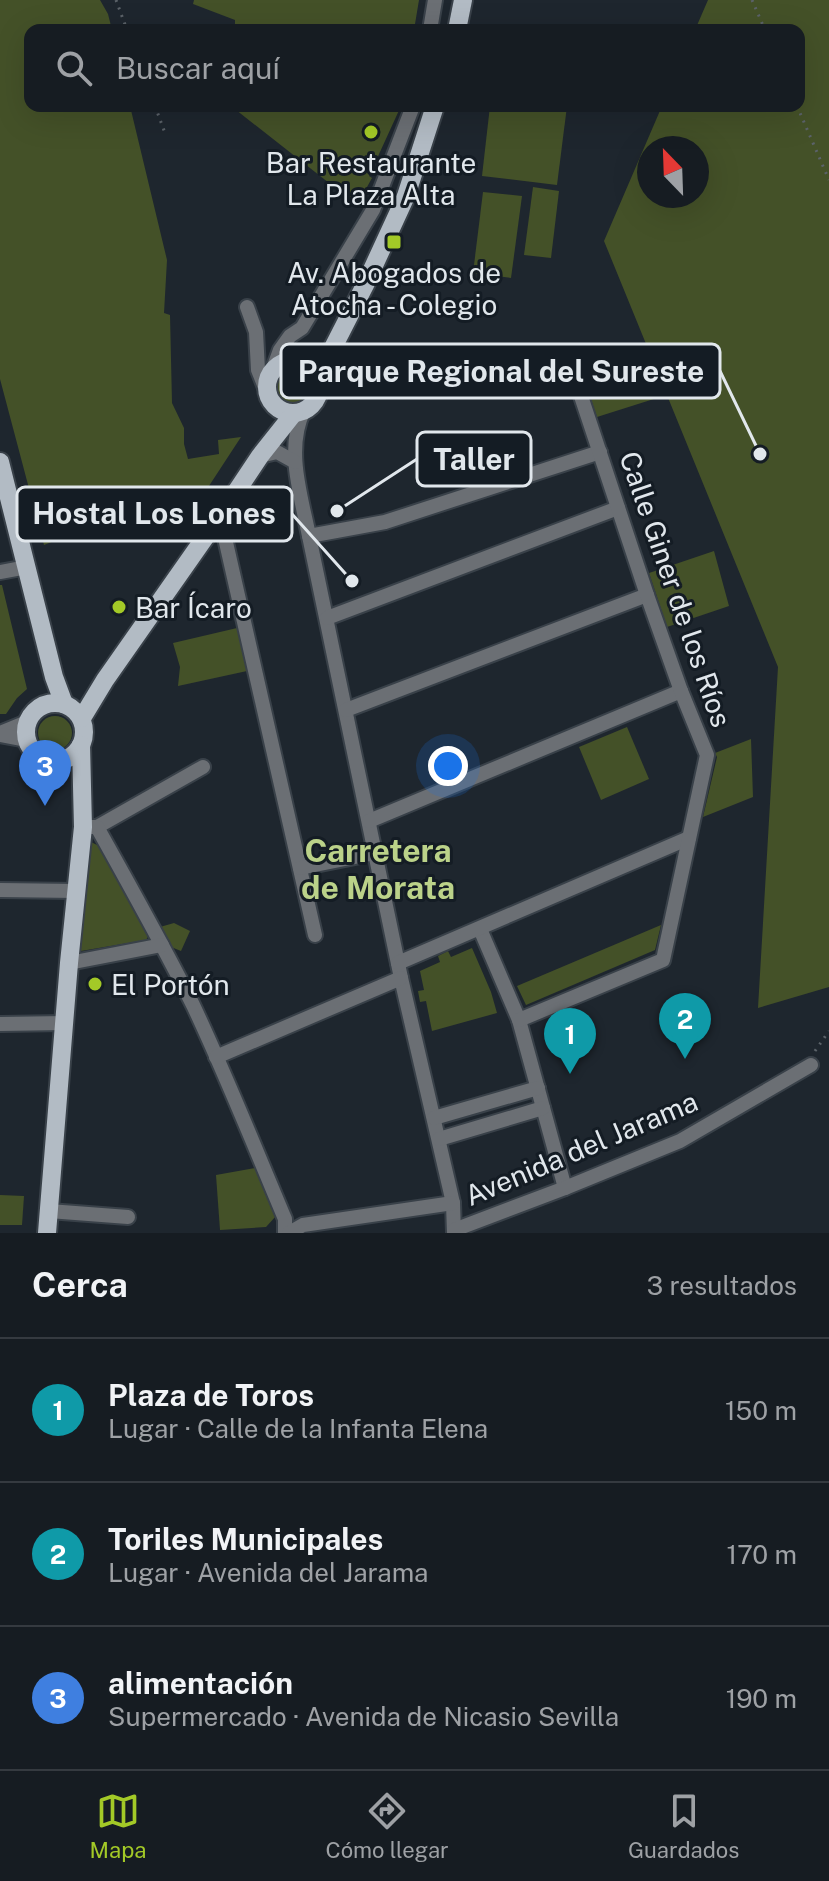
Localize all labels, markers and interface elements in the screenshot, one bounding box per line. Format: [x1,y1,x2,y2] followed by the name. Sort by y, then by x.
[24,24,805,112] search box
[52,46,96,90] icon: search
[116,50,280,86] text: Buscar aquí
[362,123,380,141] marker: Bar Restaurante La Plaza Alta
[637,136,709,208] north arrow
[266,146,476,211] place label: Bar Restaurante La Plaza Alta
[385,233,403,251] marker: Av. Abogados de Atocha - Colegio
[287,256,501,321] place label: Av. Abogados de Atocha - Colegio
[281,344,720,398] callout: Parque Regional del Sureste
[298,353,704,389] text: Parque Regional del Sureste
[417,432,531,486] callout: Taller
[433,441,515,477] text: Taller
[613,447,739,731] street label: Calle Giner de los Ríos
[17,487,292,541] callout: Hostal Los Lones
[32,495,276,531] text: Hostal Los Lones
[135,591,252,624] place label: Bar Ícaro
[110,598,128,616] marker: Bar Ícaro
[19,740,71,806] pin: 3
[428,746,468,786] your location
[301,832,455,906] district label: Carretera de Morata
[111,968,230,1001] place label: El Portón
[86,975,104,993] marker: El Portón
[659,993,711,1059] pin: 2
[544,1008,596,1074] pin: 1
[460,1084,702,1212] street label: Avenida del Jarama
[32,1265,128,1305] text: Cerca
[647,1270,797,1301] text: 3 resultados
[108,1377,314,1413] text: Plaza de Toros
[52,1395,64,1426] text: 1
[725,1395,797,1426] text: 150 m
[108,1413,488,1444] text: Lugar · Calle de la Infanta Elena
[108,1521,383,1557] text: Toriles Municipales
[50,1539,66,1570] text: 2
[727,1539,797,1570] text: 170 m
[108,1557,428,1588] text: Lugar · Avenida del Jarama
[108,1665,293,1701] text: alimentación
[49,1683,67,1714] text: 3
[726,1683,797,1714] text: 190 m
[108,1701,619,1732] text: Supermercado · Avenida de Nicasio Sevilla
[90,1789,146,1863] tab: Mapa
[326,1789,449,1863] tab: Cómo llegar
[628,1789,739,1863] tab: Guardados

